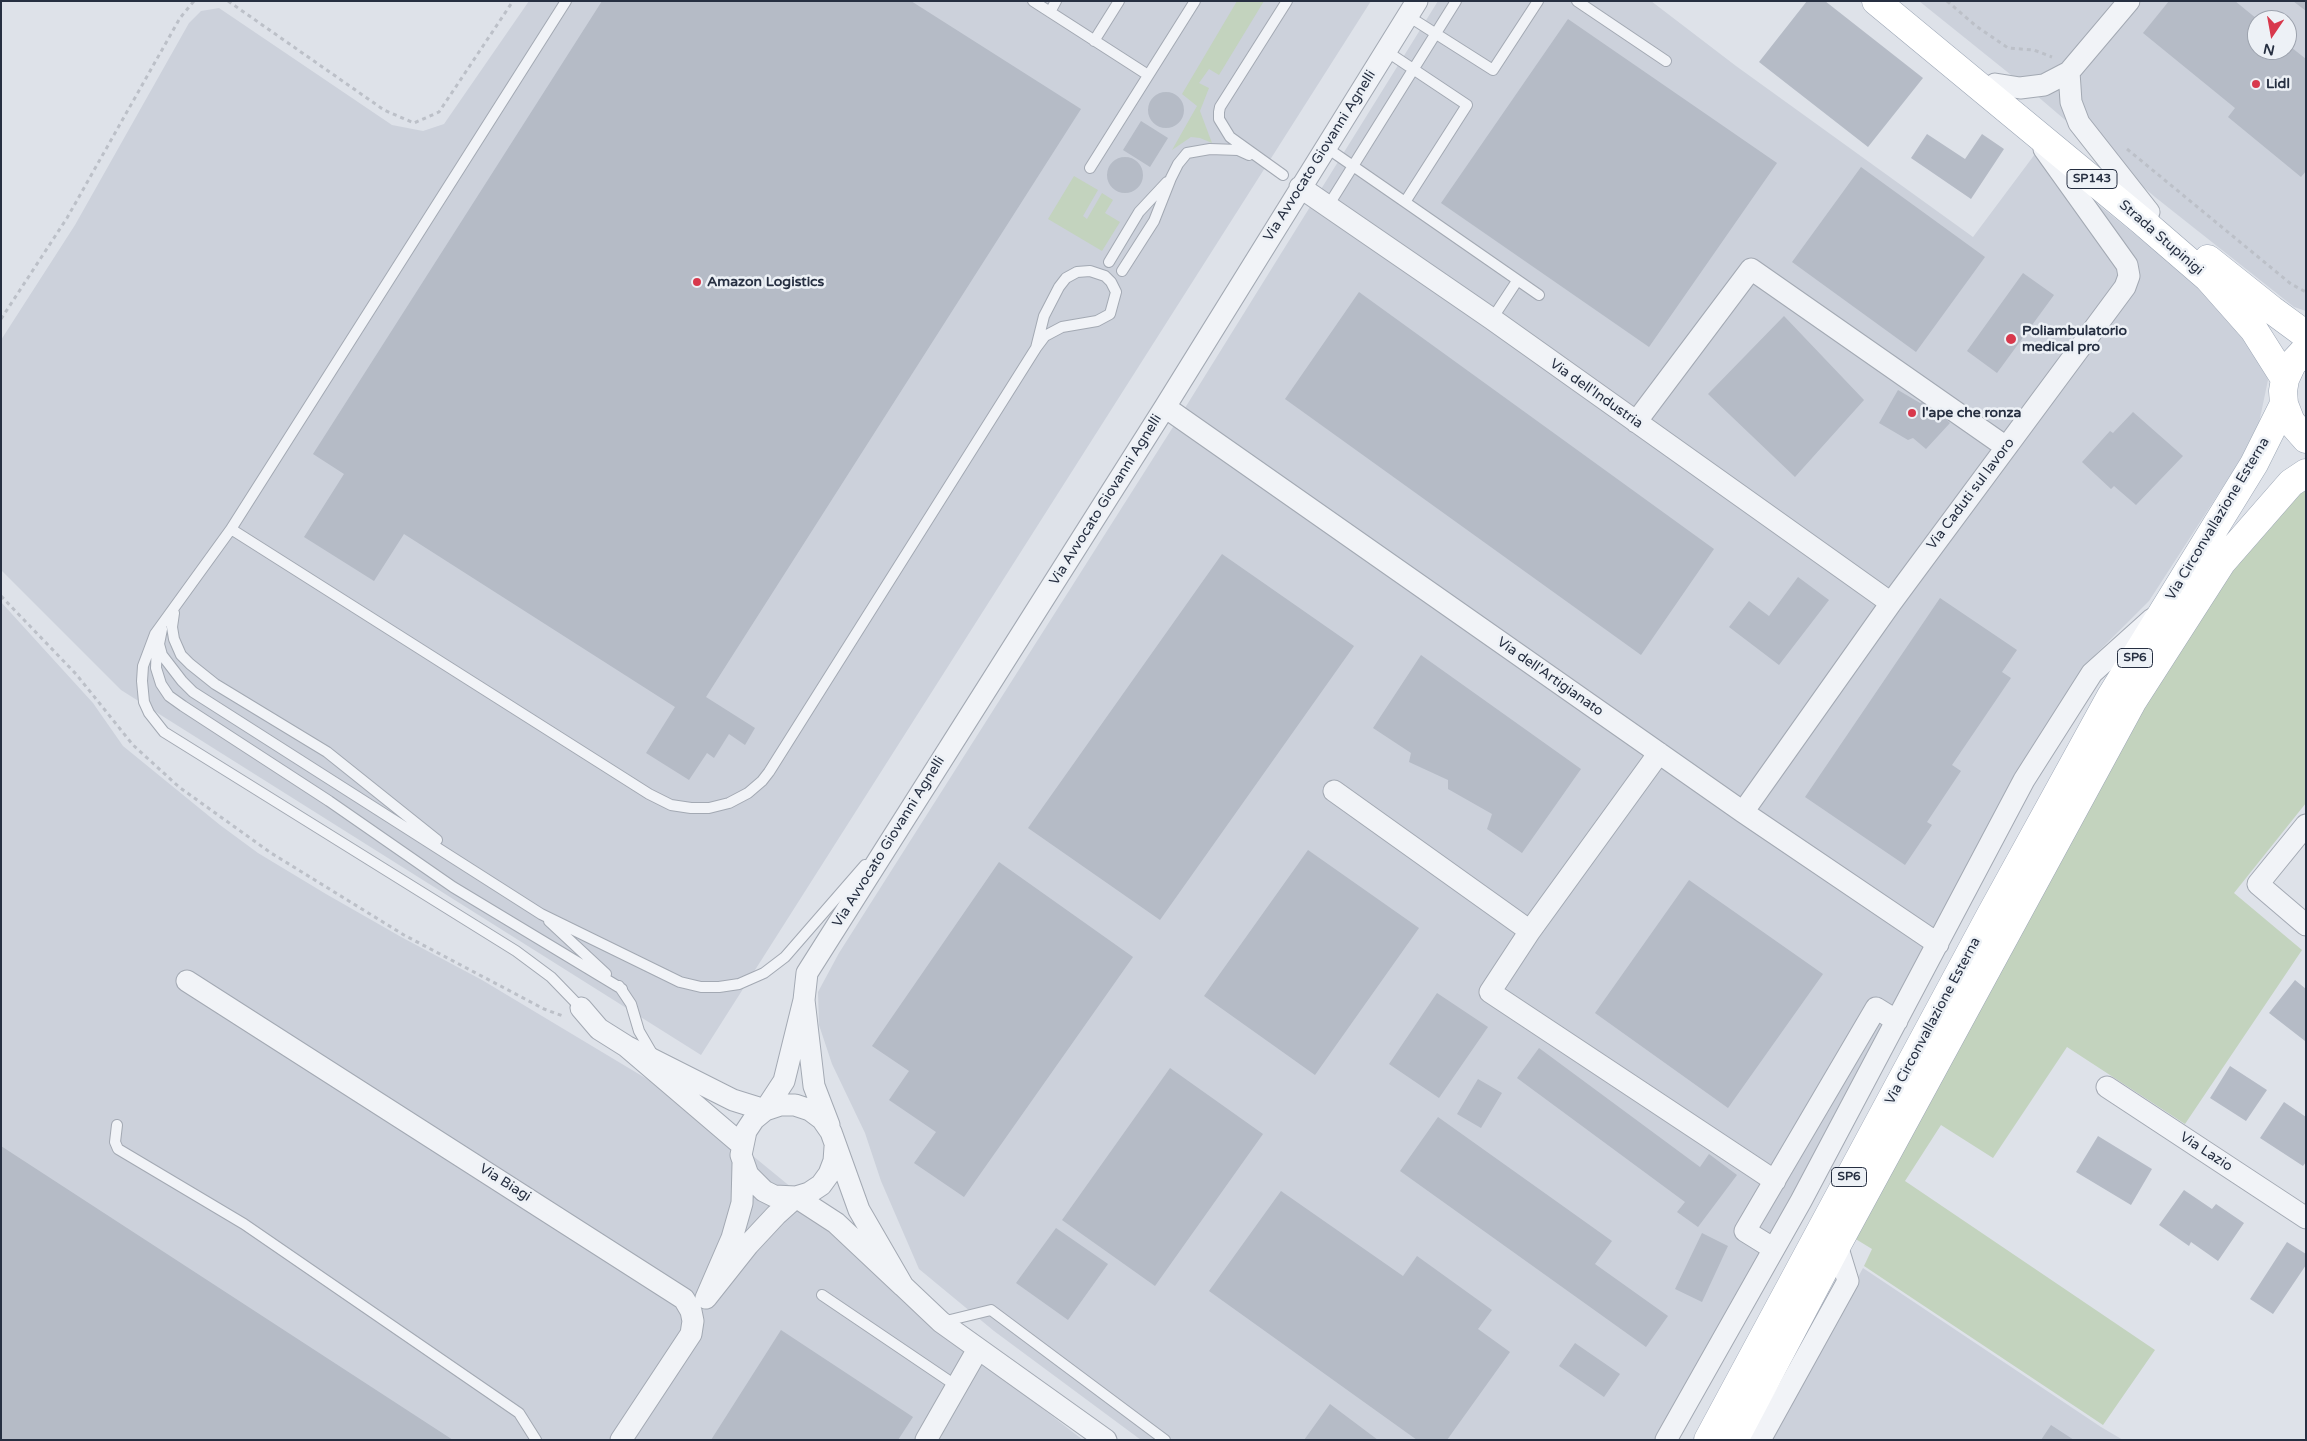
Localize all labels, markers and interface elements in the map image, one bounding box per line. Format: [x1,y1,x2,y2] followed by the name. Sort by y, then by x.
[2247,10,2297,60] north arrow
[2262,40,2276,59] text: N
[1260,67,1380,245] street label: Via Avvocato Giovanni Agnelli
[2266,76,2290,92] place label: Lidl
[2250,78,2262,90] marker: Lidl
[2067,170,2117,188] road number: SP143
[2115,197,2207,279] street label: Strada Stupinigi
[707,274,824,290] place label: Amazon Logistics
[691,276,703,288] marker: Amazon Logistics
[2022,323,2127,356] place label: Poliambulatorio medical pro
[2004,332,2018,346] marker: Poliambulatorio medical pro
[1546,356,1646,432] street label: Via dell'Industria
[1922,405,2021,421] place label: l'ape che ronza
[1906,407,1918,419] marker: l'ape che ronza
[1046,411,1166,589] street label: Via Avvocato Giovanni Agnelli
[1924,435,2018,553] street label: Via Caduti sul lavoro
[2163,435,2273,603] street label: Via Circonvallazione Esterna
[1494,634,1606,720] street label: Via dell'Artigianato
[2118,648,2152,668] road number: SP6
[829,753,949,931] street label: Via Avvocato Giovanni Agnelli
[1882,935,1984,1107] street label: Via Circonvallazione Esterna
[2176,1129,2236,1175] street label: Via Lazio
[476,1161,534,1205] street label: Via Biagi
[1832,1168,1866,1186] road number: SP6

